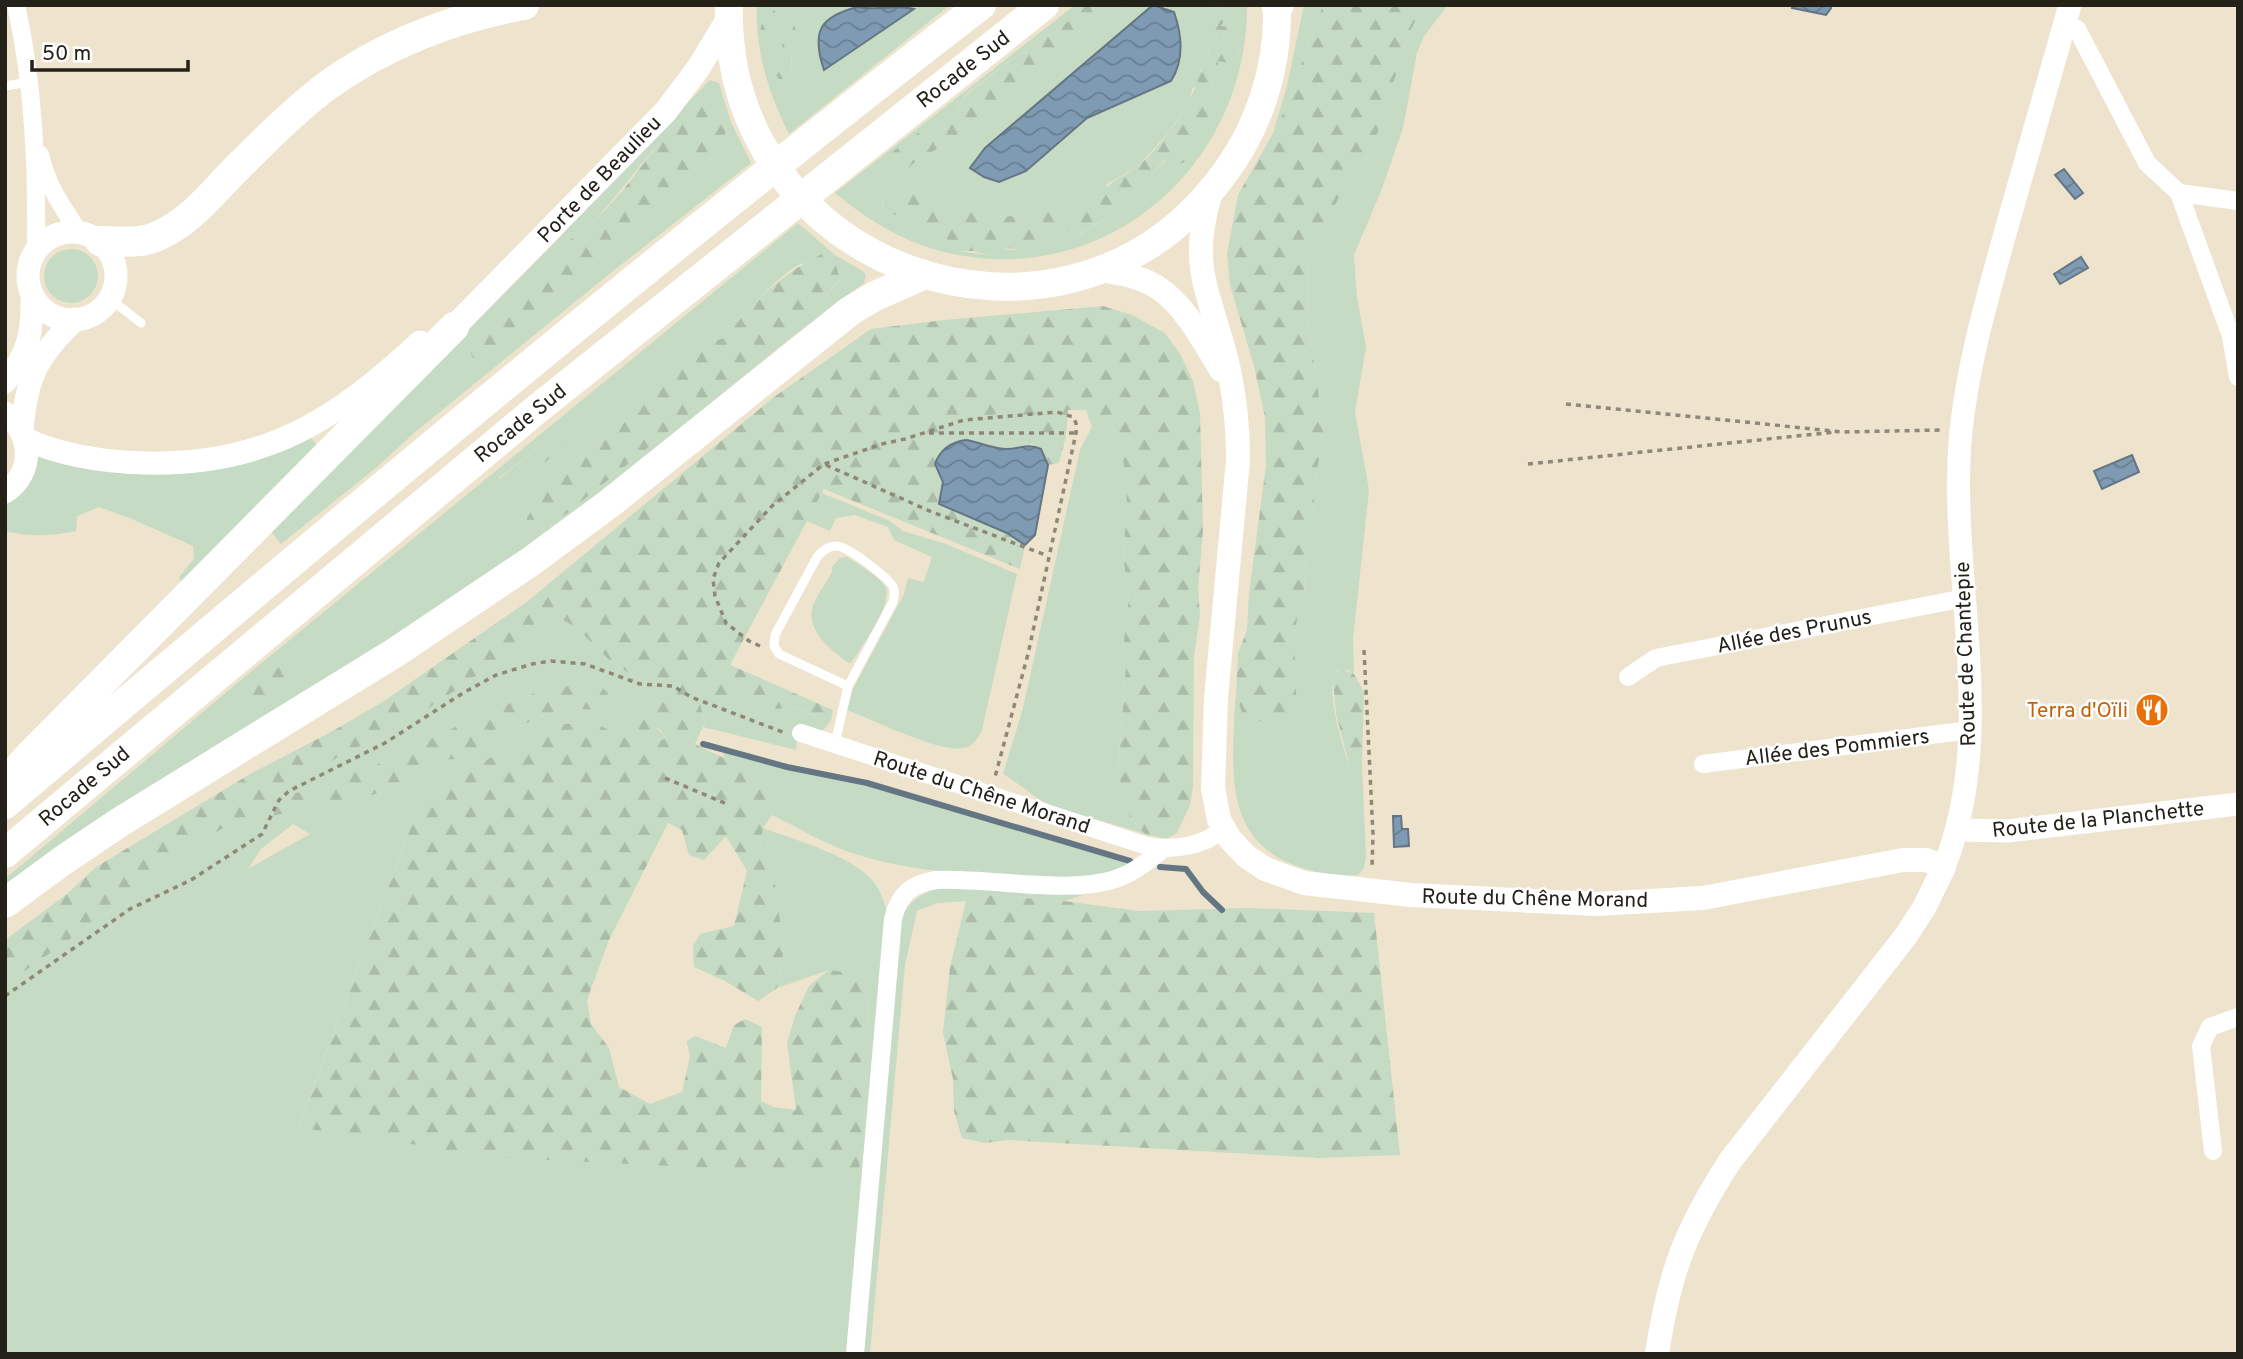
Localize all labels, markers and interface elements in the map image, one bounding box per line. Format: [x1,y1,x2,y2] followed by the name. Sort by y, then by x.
[912,25,1016,115] street label: Rocade Sud
[32,28,187,72] scale bar
[42,41,91,68] text: 50 m
[532,110,668,250] street label: Porte de Beaulieu
[469,379,573,470] street label: Rocade Sud
[1950,561,1983,747] street label: Route de Chantepie
[1715,604,1874,661] street label: Allée des Prunus
[2133,691,2171,729] restaurant icon: Terra d'Oïli
[2027,698,2128,725] place label: Terra d'Oïli
[1743,724,1931,773] street label: Allée des Pommiers
[34,741,136,833] street label: Rocade Sud
[870,746,1093,841] street label: Route du Chêne Morand
[1991,796,2206,845] street label: Route de la Planchette
[1421,884,1648,915] street label: Route du Chêne Morand

